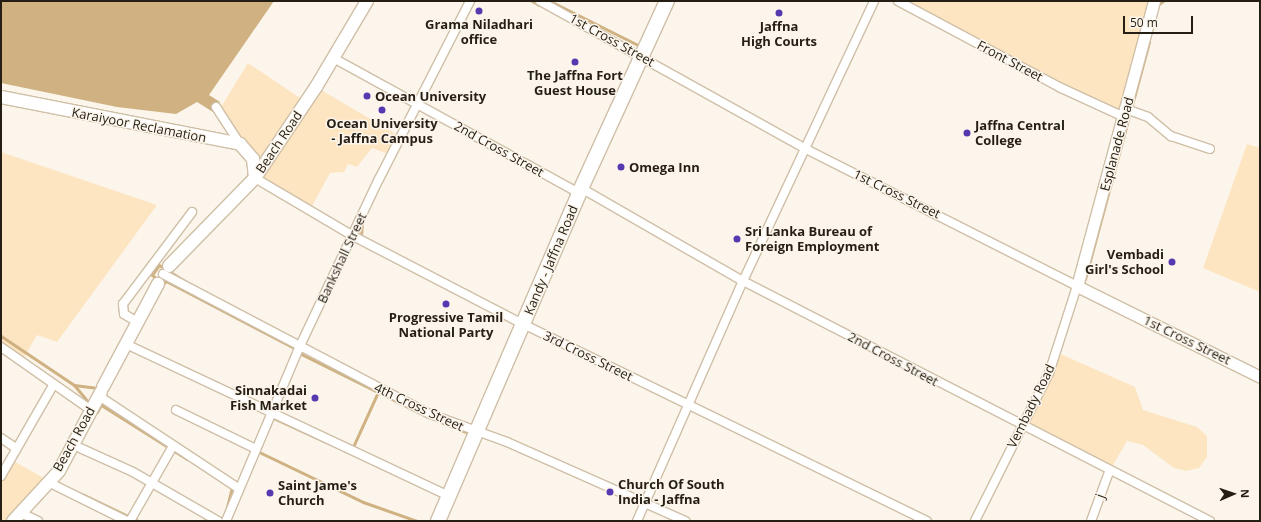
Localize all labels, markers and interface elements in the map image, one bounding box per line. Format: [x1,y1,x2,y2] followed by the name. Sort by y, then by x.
[474,6,484,16] marker: Grama Niladhari office
[774,8,784,18] marker: Jaffna High Courts
[1125,8,1195,34] scale bar
[567,10,657,70] street label: 1st Cross Street
[1130,14,1158,31] text: 50 m
[425,17,533,48] place label: Grama Niladhari office
[741,19,817,50] place label: Jaffna High Courts
[974,37,1046,85] street label: Front Street
[570,57,580,67] marker: The Jaffna Fort Guest House
[527,68,623,99] place label: The Jaffna Fort Guest House
[375,88,486,104] place label: Ocean University
[362,91,372,101] marker: Ocean University
[1097,95,1137,193] street label: Esplanade Road
[70,104,208,146] street label: Karaiyoor Reclamation
[377,105,387,115] marker: Ocean University - Jaffna Campus
[253,108,305,176] street label: Beach Road
[326,116,438,147] place label: Ocean University - Jaffna Campus
[451,118,547,180] street label: 2nd Cross Street
[975,118,1065,149] place label: Jaffna Central College
[962,128,972,138] marker: Jaffna Central College
[629,159,700,175] place label: Omega Inn
[616,162,626,172] marker: Omega Inn
[851,166,943,222] street label: 1st Cross Street
[521,203,581,317] street label: Kandy - Jaffna Road
[314,210,370,306] street label: Bankshall Street
[745,224,879,255] place label: Sri Lanka Bureau of Foreign Employment
[732,234,742,244] marker: Sri Lanka Bureau of Foreign Employment
[1085,247,1164,278] place label: Vembadi Girl's School
[1167,257,1177,267] marker: Vembadi Girl's School
[441,299,451,309] marker: Progressive Tamil National Party
[389,310,503,341] place label: Progressive Tamil National Party
[1141,312,1233,368] street label: 1st Cross Street
[541,328,635,384] street label: 3rd Cross Street
[845,329,941,389] street label: 2nd Cross Street
[1004,362,1058,450] street label: Vembady Road
[372,379,466,435] street label: 4th Cross Street
[230,383,307,414] place label: Sinnakadai Fish Market
[310,393,320,403] marker: Sinnakadai Fish Market
[50,404,98,474] street label: Beach Road
[1213,474,1253,514] north arrow
[618,477,725,508] place label: Church Of South India - Jaffna
[278,478,357,509] place label: Saint Jame's Church
[605,487,615,497] marker: Church Of South India - Jaffna
[265,488,275,498] marker: Saint Jame's Church
[1238,489,1253,498] text: N
[1092,492,1108,500] street label: j

